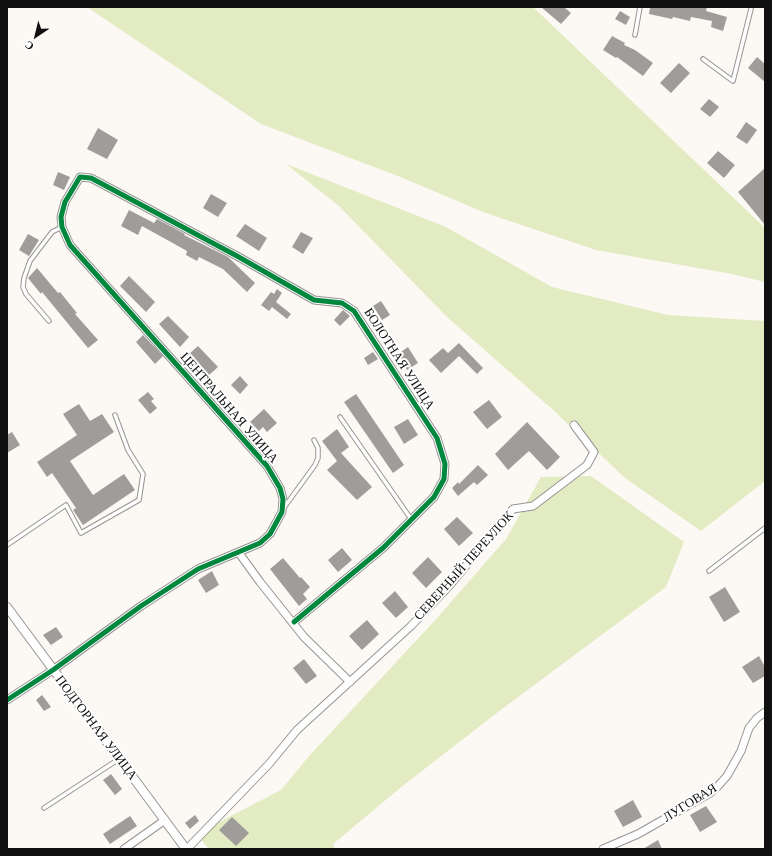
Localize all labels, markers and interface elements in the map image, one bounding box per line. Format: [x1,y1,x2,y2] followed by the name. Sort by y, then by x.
[16,16,56,56] north arrow
[22,38,36,54] text: С
[360,305,438,413] street label: БОЛОТНАЯ УЛИЦА
[177,349,281,467] street label: ЦЕНТРАЛЬНАЯ УЛИЦА
[411,508,517,624] street label: СЕВЕРНЫЙ ПЕРЕУЛОК
[52,673,140,783] street label: ПОДГОРНАЯ УЛИЦА
[660,780,720,826] street label: ЛУГОВАЯ

